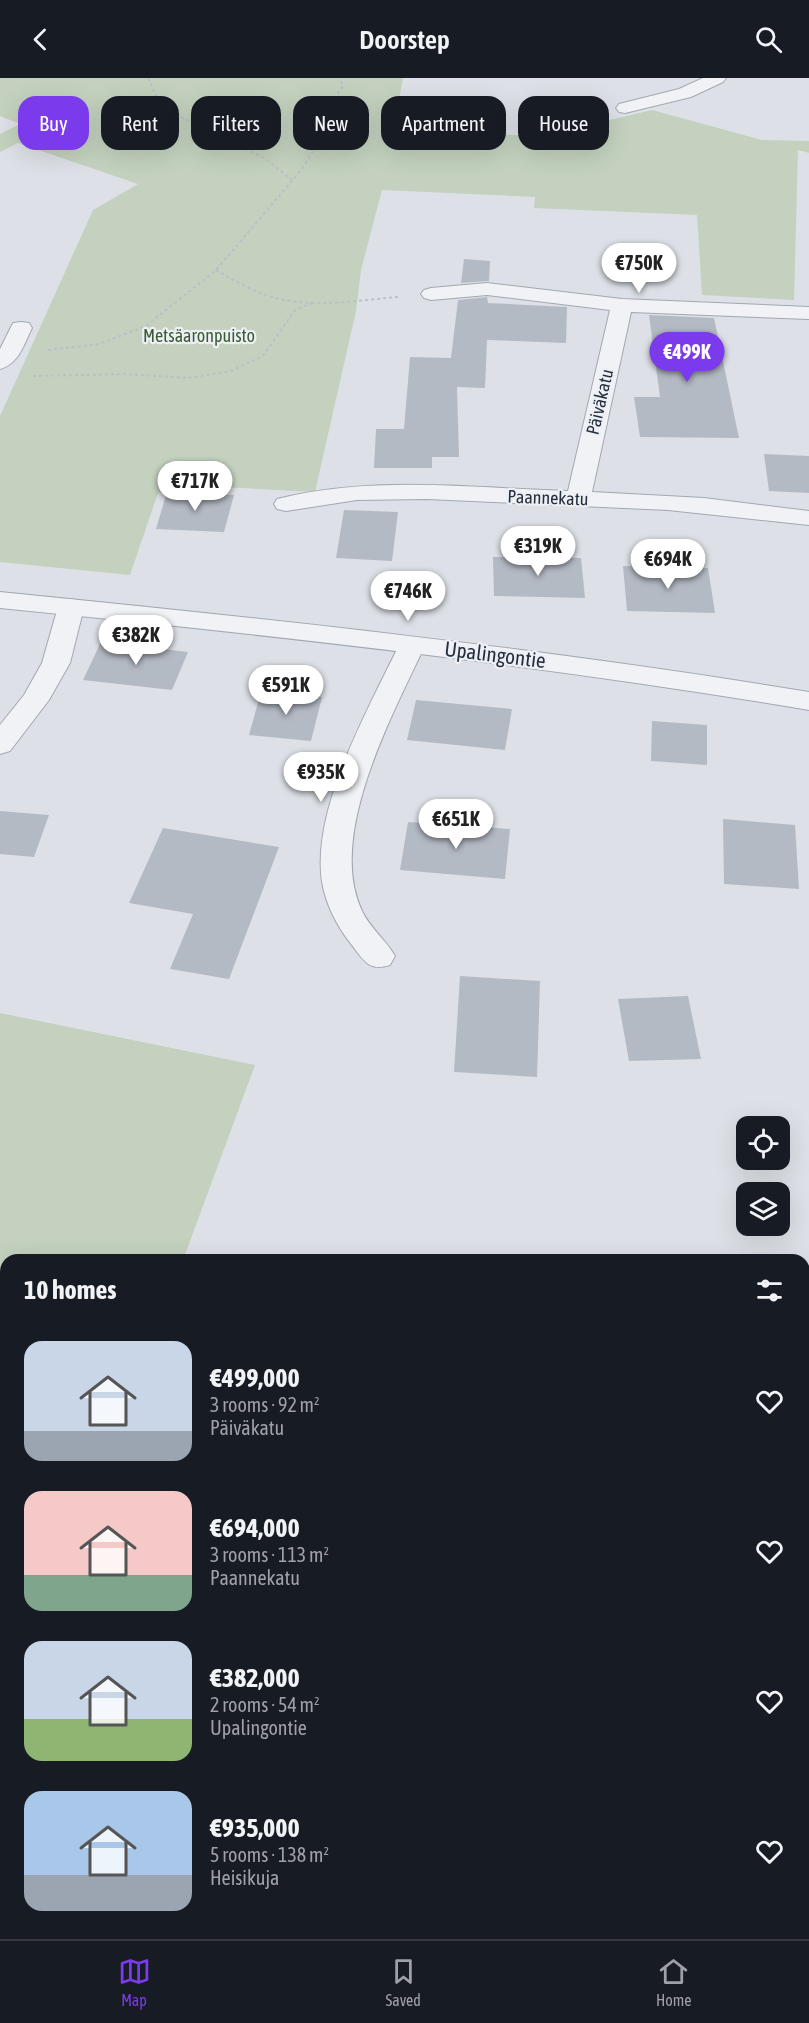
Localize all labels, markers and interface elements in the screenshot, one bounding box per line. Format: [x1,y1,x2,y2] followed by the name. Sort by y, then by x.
[24,23,57,56] icon: back
[752,23,785,56] icon: search
[359,24,450,55] text: Doorstep
[18,96,89,150] chip: Buy
[101,96,179,150] chip: Rent
[191,96,281,150] chip: Filters
[293,96,369,150] chip: New
[381,96,506,150] chip: Apartment
[518,96,609,150] chip: House
[597,243,681,294] pin: €750K
[616,251,663,274] text: €750K
[143,325,255,346] park label: Metsäaronpuisto
[645,332,729,383] pin: €499K
[664,340,711,363] text: €499K
[582,367,617,437] street label: Päiväkatu
[153,461,237,512] pin: €717K
[172,469,219,492] text: €717K
[507,486,589,509] street label: Paannekatu
[496,526,580,577] pin: €319K
[515,534,562,557] text: €319K
[626,539,710,590] pin: €694K
[645,547,692,570] text: €694K
[366,571,450,622] pin: €746K
[385,579,432,602] text: €746K
[94,615,178,666] pin: €382K
[113,623,160,646] text: €382K
[443,636,547,672] street label: Upalingontie
[244,665,328,716] pin: €591K
[263,673,310,696] text: €591K
[279,752,363,803] pin: €935K
[298,760,345,783] text: €935K
[414,799,498,850] pin: €651K
[433,807,480,830] text: €651K
[736,1116,790,1236] map controls
[736,1116,790,1170] button: locate
[736,1182,790,1236] button: layers
[753,1274,786,1307] icon: filters
[24,1275,117,1305] text: 10 homes
[210,1363,300,1393] text: €499,000
[72,1365,144,1437] icon: home
[753,1385,786,1418] icon: heart
[210,1393,320,1416] text: 3 rooms · 92 m²
[210,1416,284,1439] text: Päiväkatu
[210,1513,300,1543] text: €694,000
[72,1515,144,1587] icon: home
[753,1535,786,1568] icon: heart
[210,1543,329,1566] text: 3 rooms · 113 m²
[210,1566,300,1589] text: Paannekatu
[210,1663,300,1693] text: €382,000
[72,1665,144,1737] icon: home
[753,1685,786,1718] icon: heart
[210,1693,320,1716] text: 2 rooms · 54 m²
[210,1716,307,1739] text: Upalingontie
[210,1813,300,1843] text: €935,000
[72,1815,144,1887] icon: home
[753,1835,786,1868] icon: heart
[210,1843,329,1866] text: 5 rooms · 138 m²
[210,1866,279,1889] text: Heisikuja
[118,1955,151,2009] tab: Map
[386,1955,421,2009] tab: Saved
[656,1955,691,2009] tab: Home

